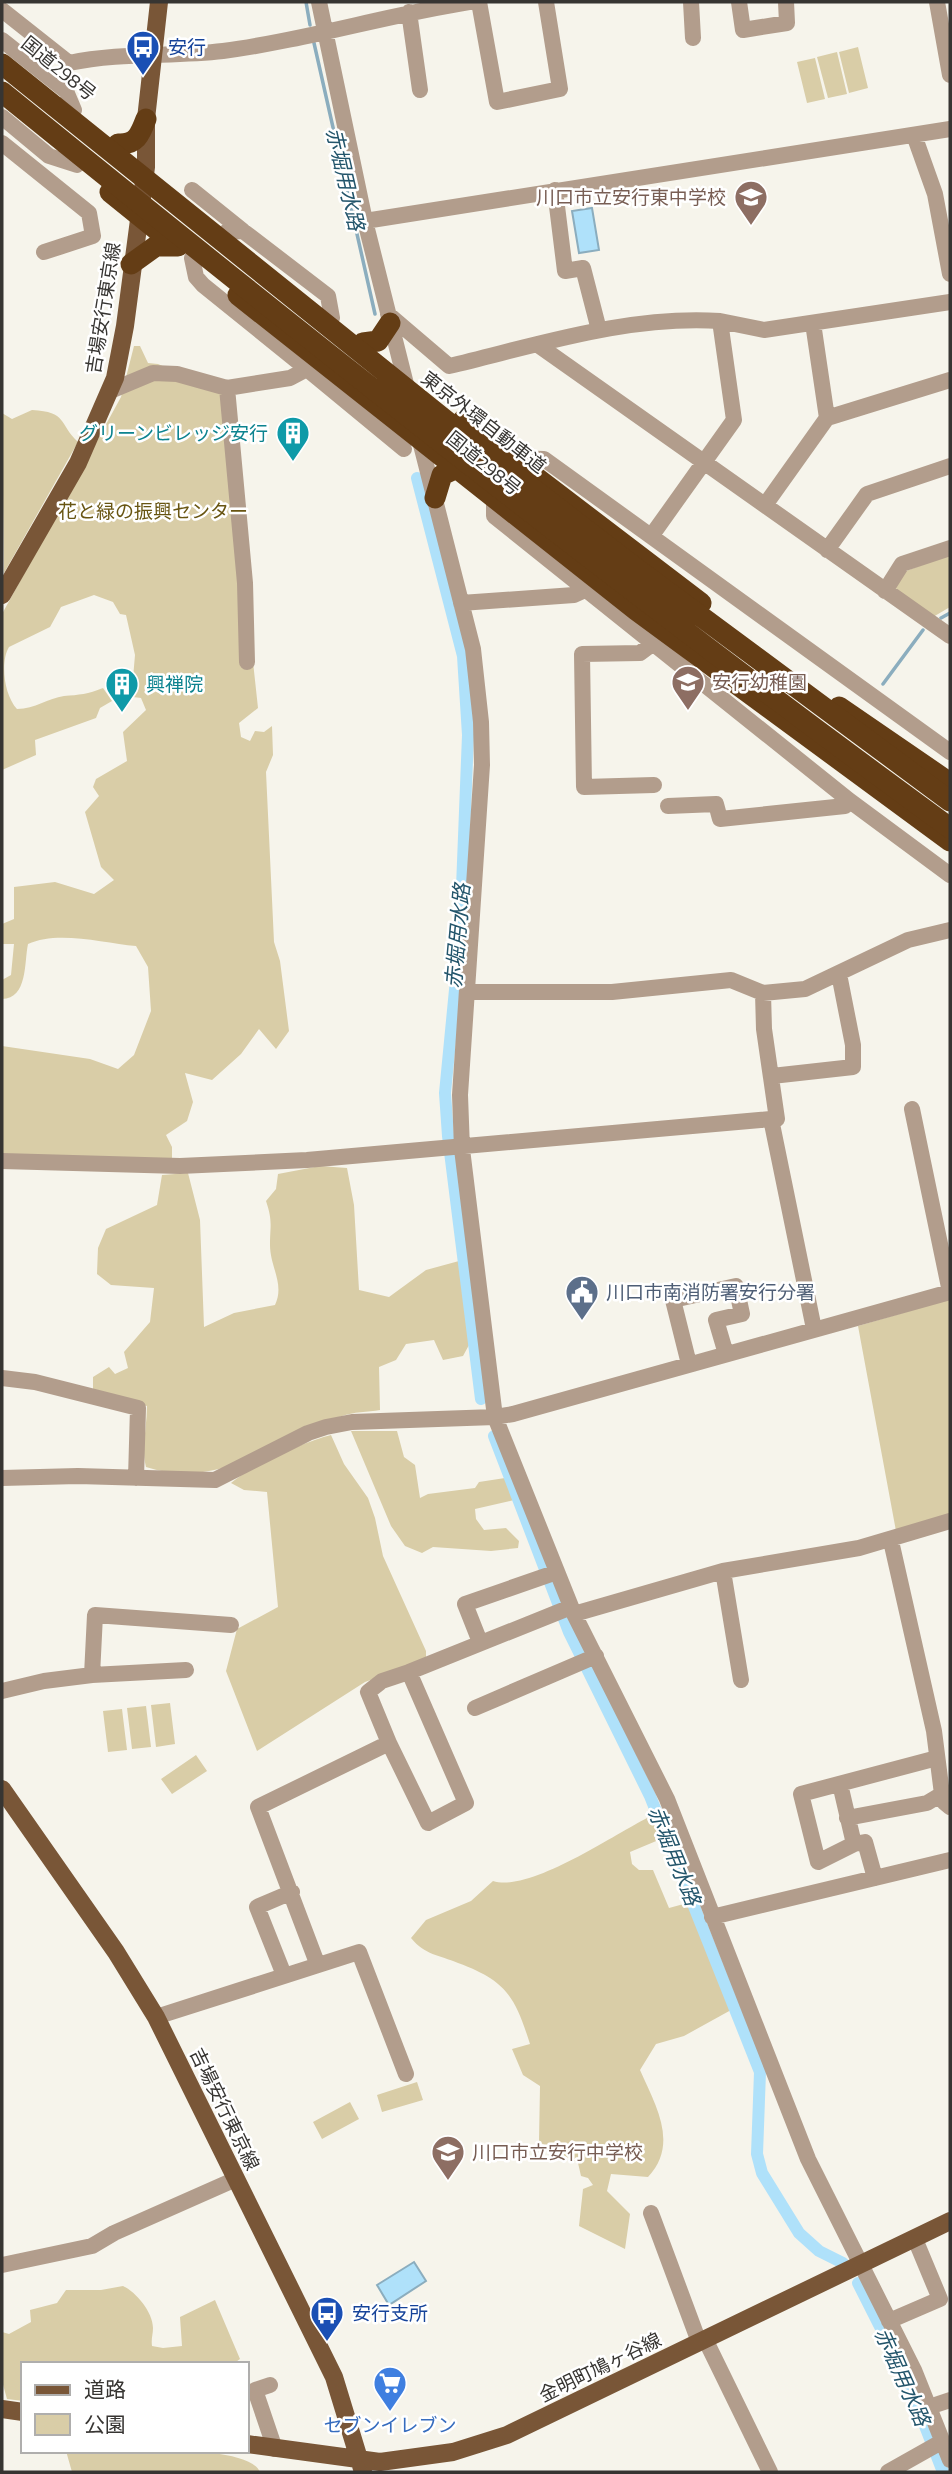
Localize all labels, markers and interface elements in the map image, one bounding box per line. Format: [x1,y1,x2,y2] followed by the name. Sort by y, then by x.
[16,28,103,107] street label: 国道298号
[124,28,162,77] bus stop icon: 安行
[168,32,206,61] place label: 安行
[319,124,374,235] water label: 赤堀用水路
[732,178,770,227] school or university icon: 川口市立安行東中学校
[536,182,726,211] place label: 川口市立安行東中学校
[78,240,127,376] street label: 吉場安行東京線
[415,363,553,480] street label: 東京外環自動車道
[274,414,312,463] building icon: グリーンビレッジ安行
[79,418,268,447] place label: グリーンビレッジ安行
[441,423,528,502] street label: 国道298号
[58,496,248,525] park label: 花と緑の振興センター
[669,663,707,712] school or university icon: 安行幼稚園
[103,665,141,714] building icon: 興禅院
[712,667,807,696] place label: 安行幼稚園
[146,669,203,698] place label: 興禅院
[436,880,478,990] water label: 赤堀用水路
[563,1273,601,1322] public building icon: 川口市南消防署安行分署
[606,1277,815,1306] place label: 川口市南消防署安行分署
[640,1801,710,1912] water label: 赤堀用水路
[183,2043,268,2175] street label: 吉場安行東京線
[429,2133,467,2182] school or university icon: 川口市立安行中学校
[472,2137,643,2166] place label: 川口市立安行中学校
[308,2294,346,2343] bus stop icon: 安行支所
[352,2298,428,2327] place label: 安行支所
[867,2322,940,2433] water label: 赤堀用水路
[534,2324,666,2409] street label: 金明町鳩ヶ谷線
[21,2362,248,2453] legend
[371,2364,409,2413] supermarket icon: セブンイレブン
[84,2373,126,2405] text: 道路
[84,2408,126,2440] text: 公園
[323,2410,457,2439] place label: セブンイレブン

